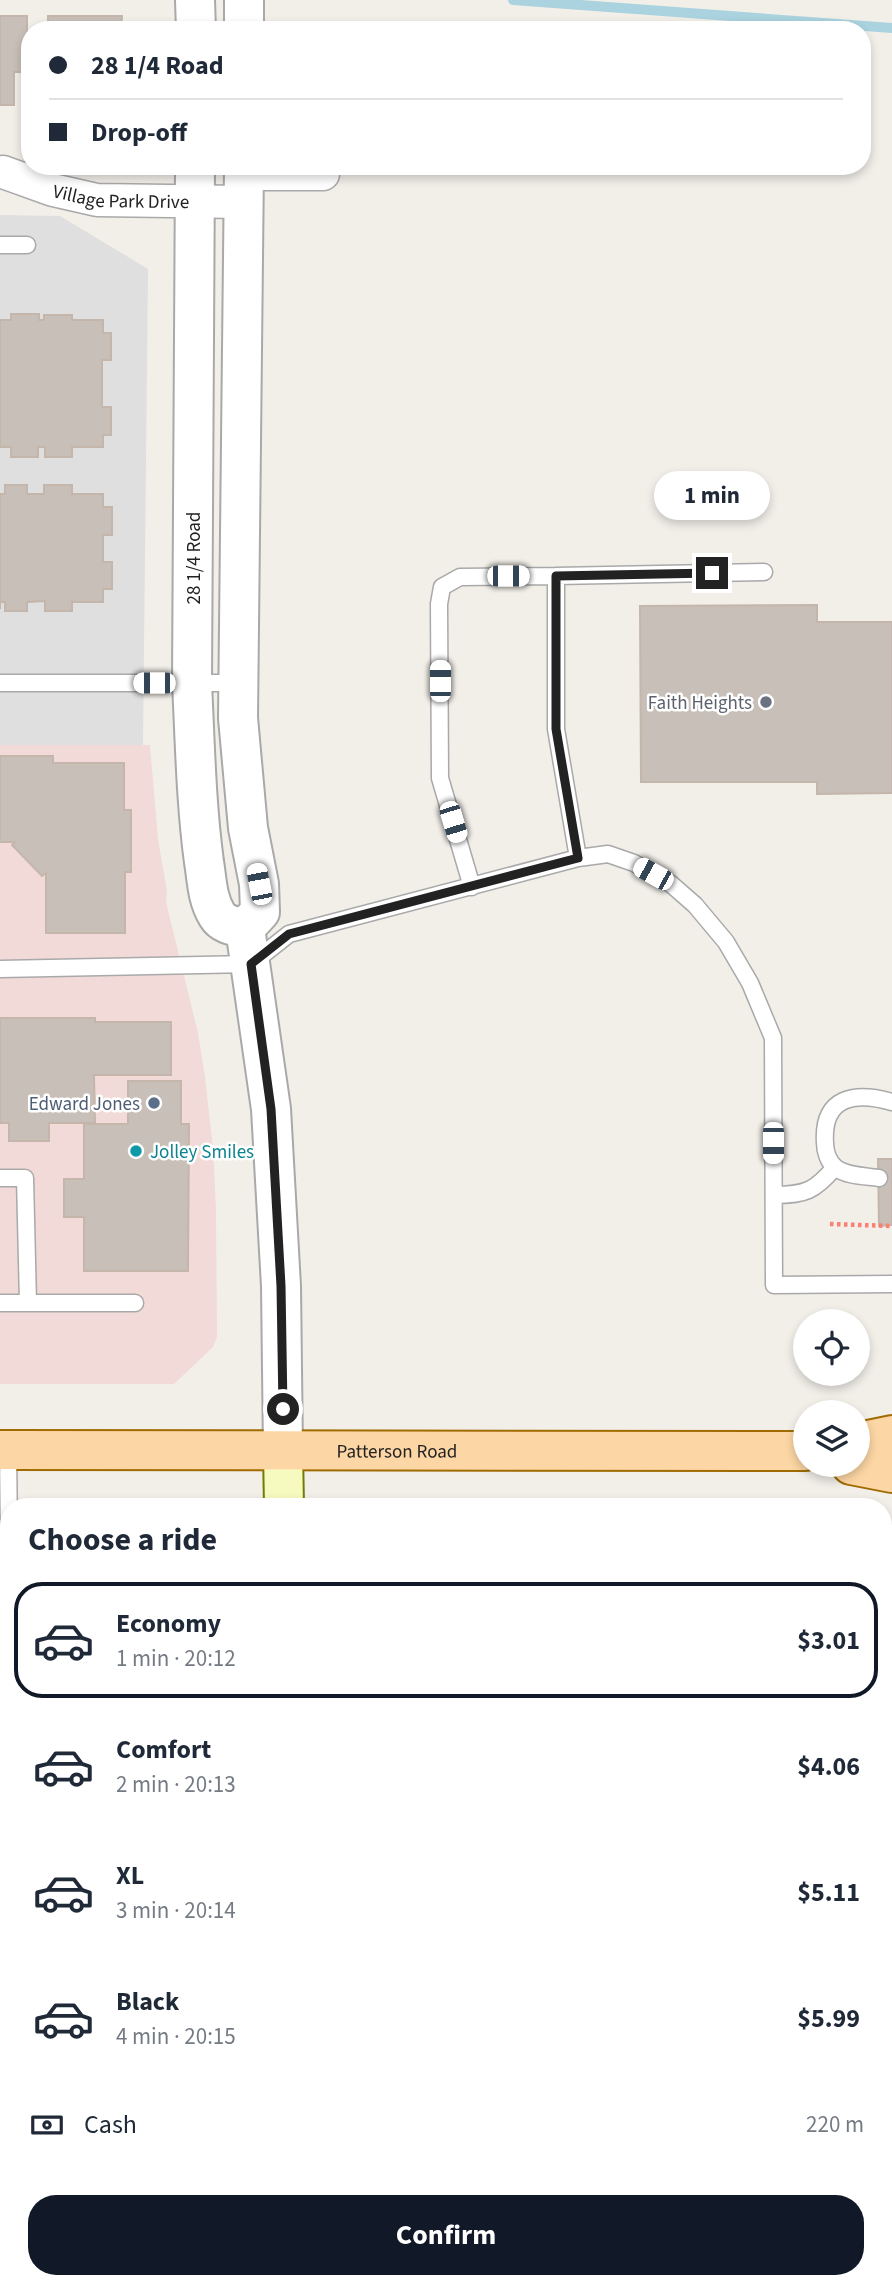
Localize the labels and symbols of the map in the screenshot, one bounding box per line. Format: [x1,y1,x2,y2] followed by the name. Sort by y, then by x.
[50,178,189,216] street label: Village Park Drive
[654,472,770,520] callout: 1 min
[181,512,208,604] street label: 28 1/4 Road
[696,557,728,589] route end
[488,566,530,587] car
[430,660,451,702] car
[134,673,176,694] car
[648,690,752,717] place label: Faith Heights
[758,694,774,710] marker: Faith Heights
[437,799,470,845] car
[630,855,677,893] car
[245,861,274,907] car
[29,1091,140,1118] place label: Edward Jones
[146,1095,162,1111] marker: Edward Jones
[763,1122,784,1164] car
[150,1139,254,1166] place label: Jolley Smiles
[128,1143,144,1159] marker: Jolley Smiles
[267,1393,299,1425] route start
[337,1438,457,1466] street label: Patterson Road

